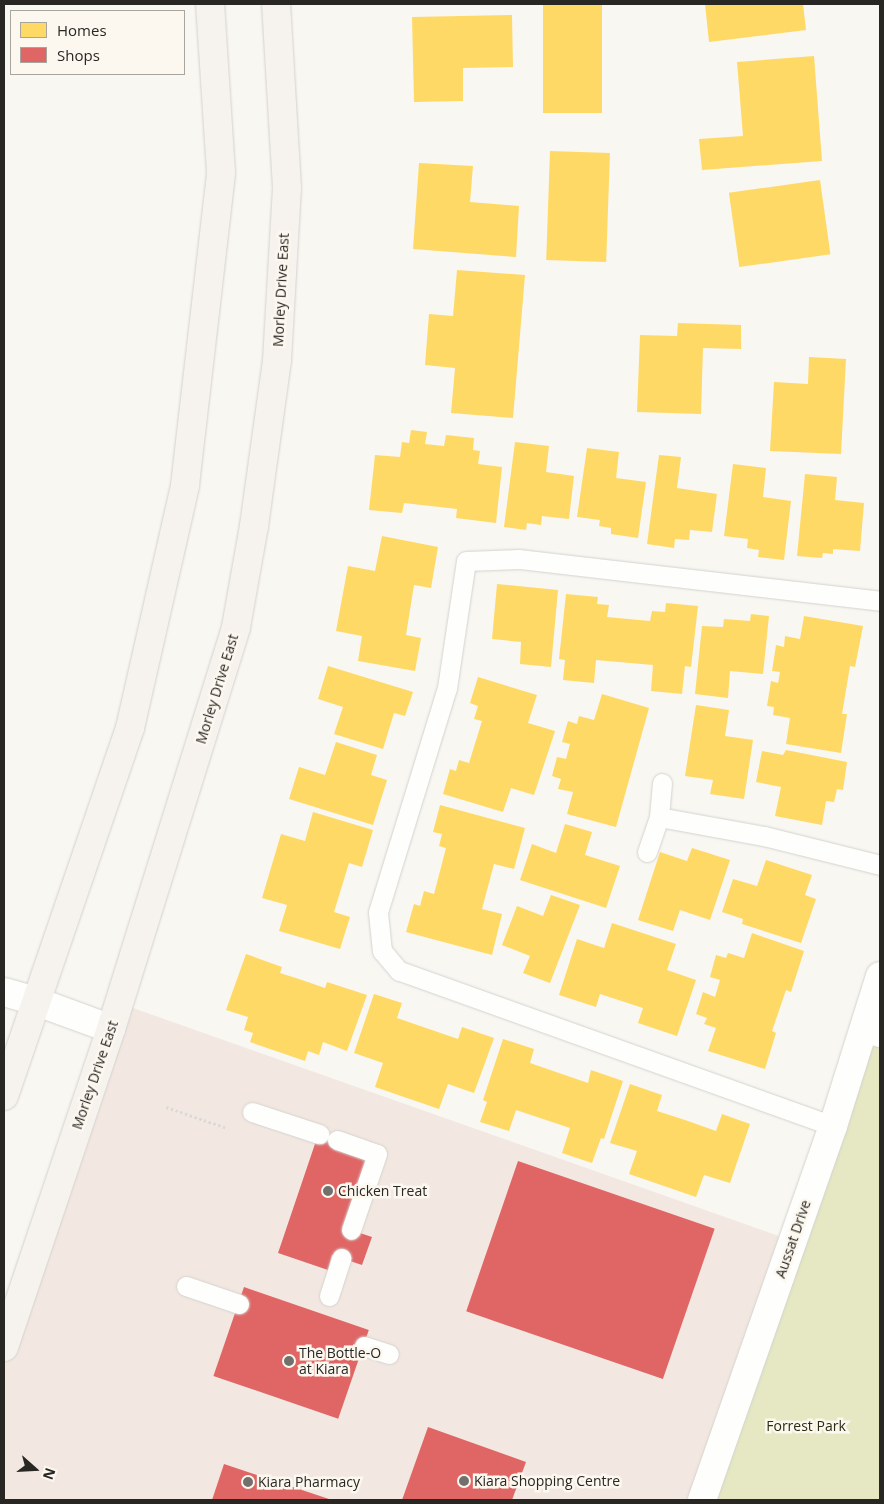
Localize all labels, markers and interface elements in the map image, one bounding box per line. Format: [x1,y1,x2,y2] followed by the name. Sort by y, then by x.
[10,10,185,75] legend
[57,20,107,40] text: Homes
[57,45,100,65] text: Shops
[270,233,292,347] street label: Morley Drive East
[192,632,242,746] street label: Morley Drive East
[69,1018,121,1132] street label: Morley Drive East
[338,1183,427,1199] place label: Chicken Treat
[322,1185,334,1197] marker: Chicken Treat
[772,1198,814,1280] street label: Aussat Drive
[299,1345,381,1378] place label: The Bottle-O at Kiara
[283,1355,295,1367] marker: The Bottle-O at Kiara
[766,1418,846,1434] park label: Forrest Park
[10,1444,60,1494] north arrow
[39,1466,60,1483] text: N
[474,1473,620,1489] place label: Kiara Shopping Centre
[258,1474,360,1490] place label: Kiara Pharmacy
[458,1475,470,1487] marker: Kiara Shopping Centre
[242,1476,254,1488] marker: Kiara Pharmacy

